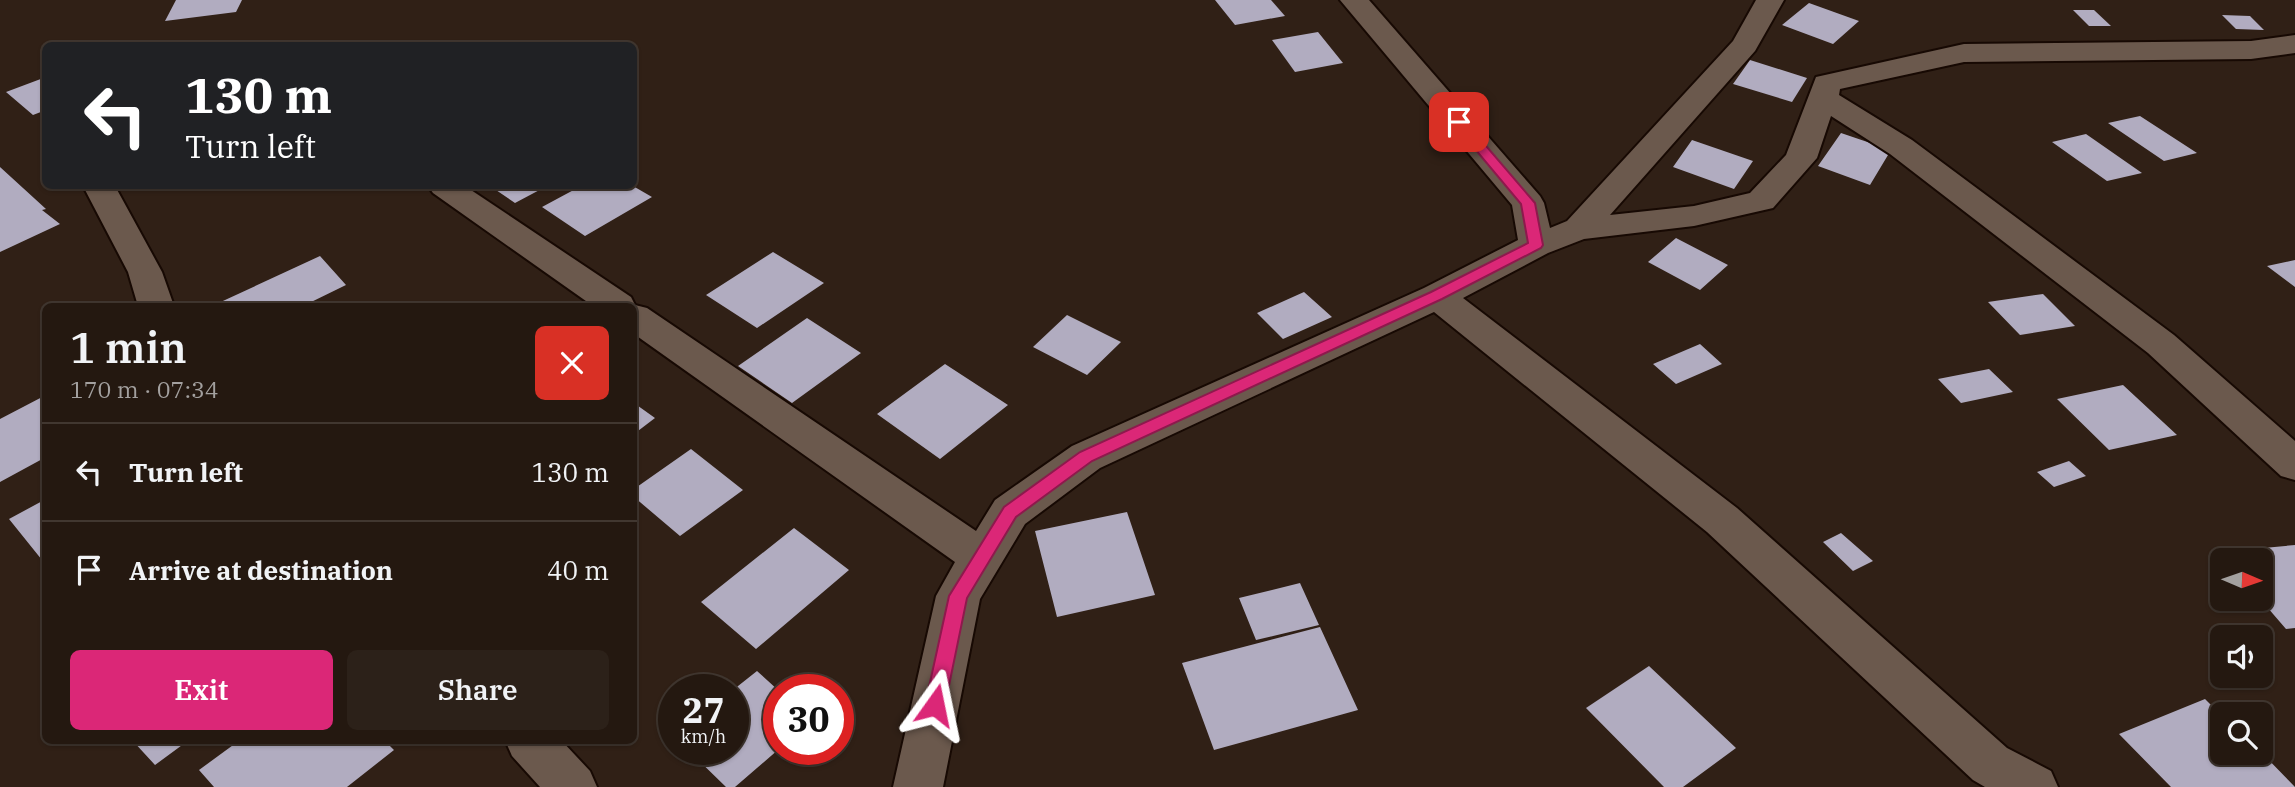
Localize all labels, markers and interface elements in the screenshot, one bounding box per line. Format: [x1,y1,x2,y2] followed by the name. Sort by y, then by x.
[185,63,332,126] text: 130 m
[70,70,161,161] icon: left
[1429,92,1489,152] pin
[1440,103,1478,141] icon: arrive
[185,125,316,167] text: Turn left
[70,320,187,375] text: 1 min
[535,326,609,400] button: close
[70,374,219,404] text: 170 m · 07:34
[70,453,108,491] icon: left
[129,455,243,489] text: Turn left
[531,455,609,489] text: 130 m
[2210,548,2273,611] north arrow
[2210,548,2273,765] map controls
[70,551,108,589] icon: arrive
[129,553,393,587] text: Arrive at destination
[547,553,609,587] text: 40 m
[2210,625,2273,688] button: sound
[70,650,333,730] button: Exit
[347,650,609,730] button: Share
[898,668,972,742] position arrow
[763,674,854,765] speed limit sign: 30
[682,687,725,733] text: 27
[2210,702,2273,765] button: search
[681,725,726,748] text: km/h

